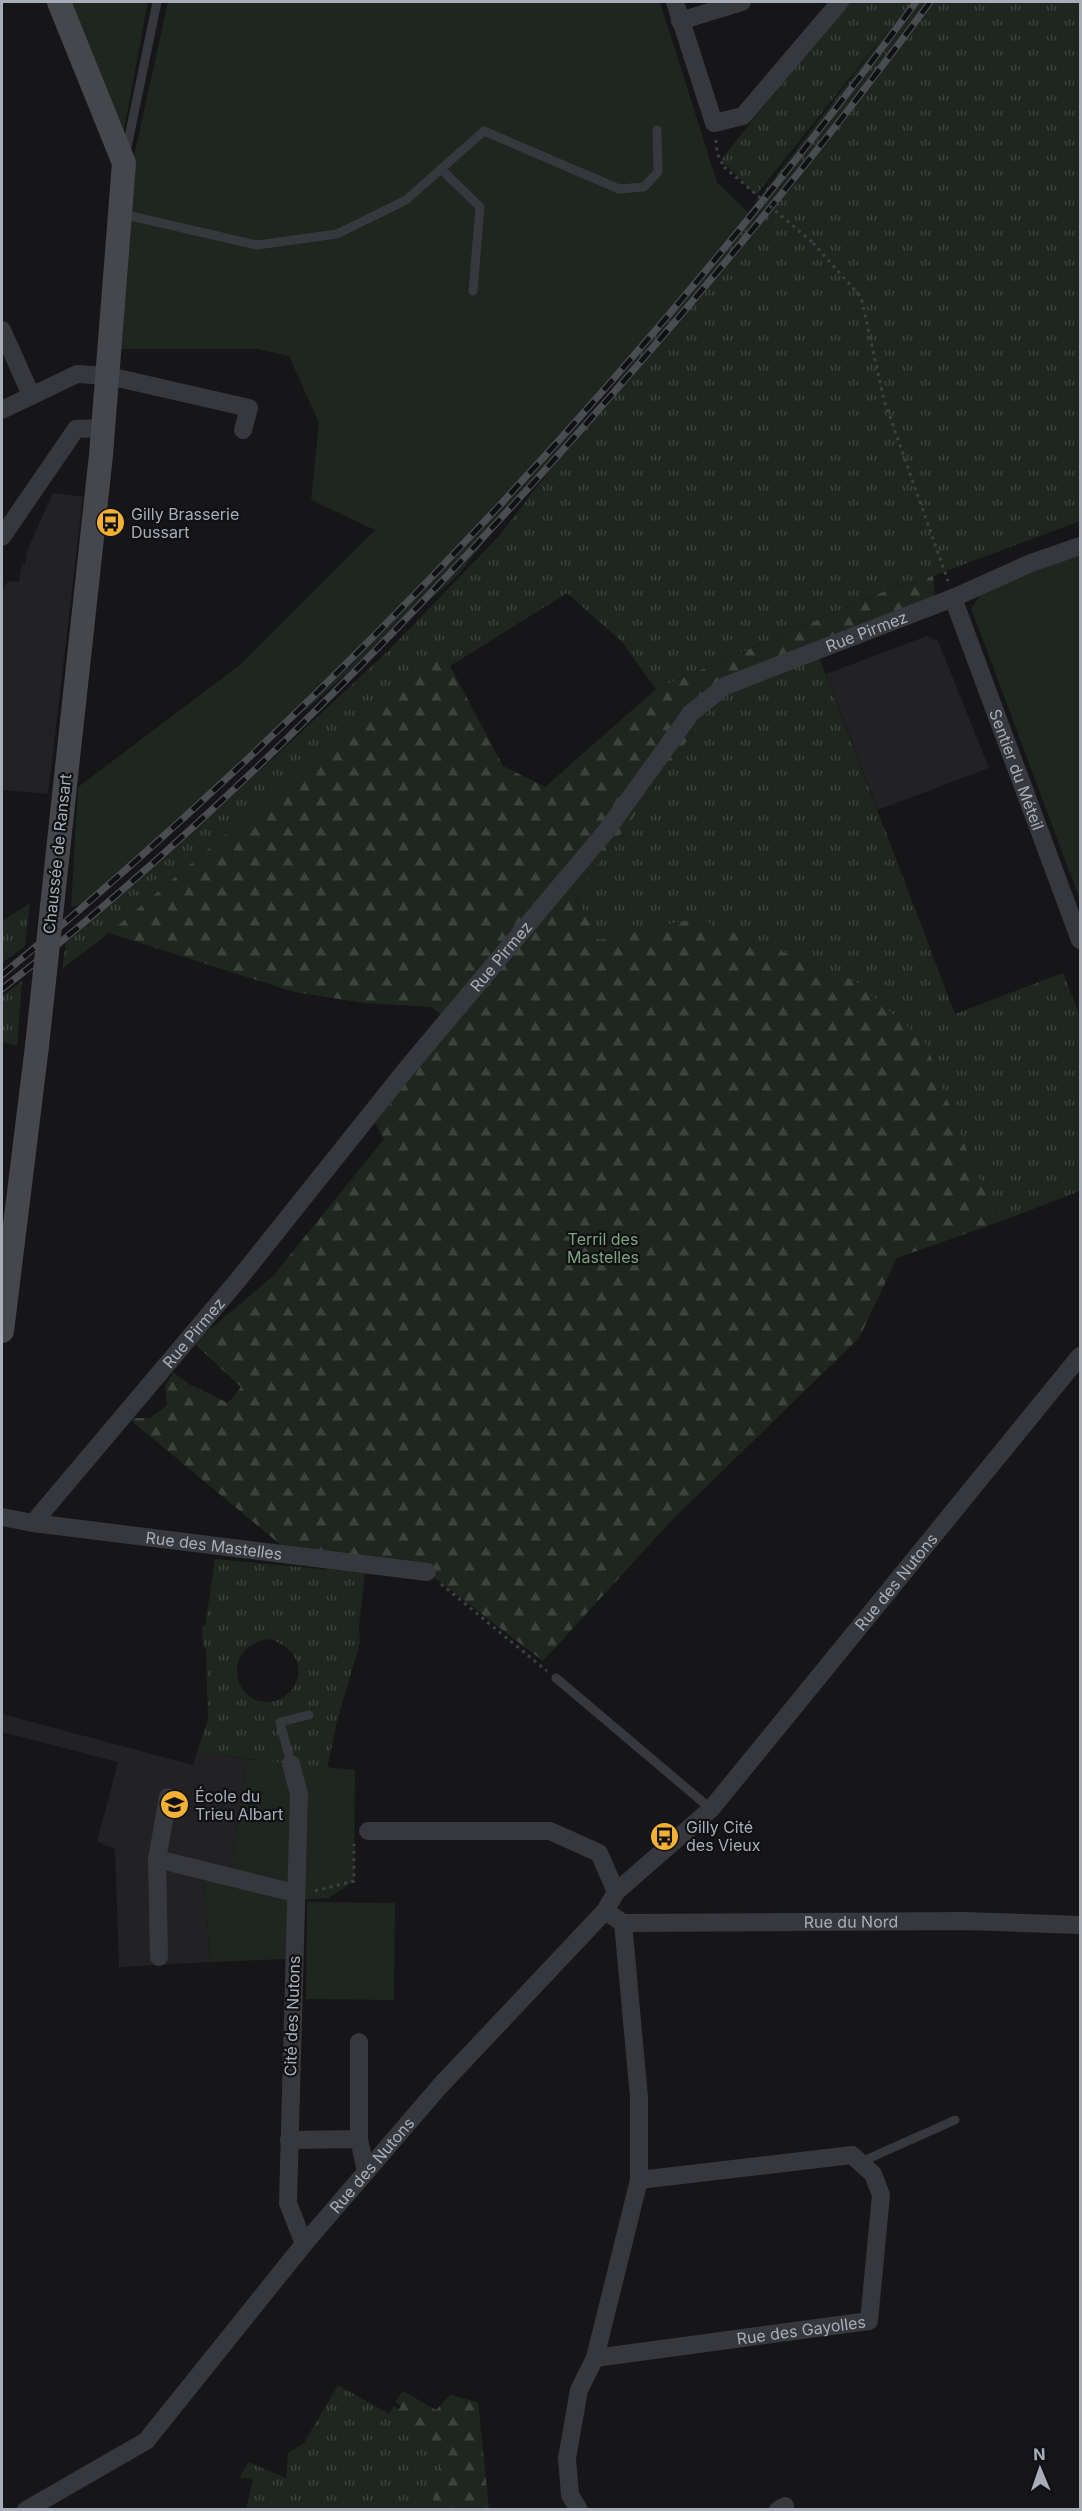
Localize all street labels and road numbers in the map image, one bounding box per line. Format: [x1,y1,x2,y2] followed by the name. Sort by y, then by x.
[823,607,910,656] street label: Rue Pirmez
[985,706,1048,833] street label: Sentier du Méteil
[39,773,75,935] street label: Chaussée de Ransart
[466,917,536,996] street label: Rue Pirmez
[158,1293,229,1372] street label: Rue Pirmez
[145,1527,283,1564] street label: Rue des Mastelles
[850,1529,942,1635] street label: Rue des Nutons
[804,1911,898,1932] street label: Rue du Nord
[280,1955,304,2077] street label: Cité des Nutons
[325,2113,419,2217] street label: Rue des Nutons
[735,2312,867,2349] street label: Rue des Gayolles

